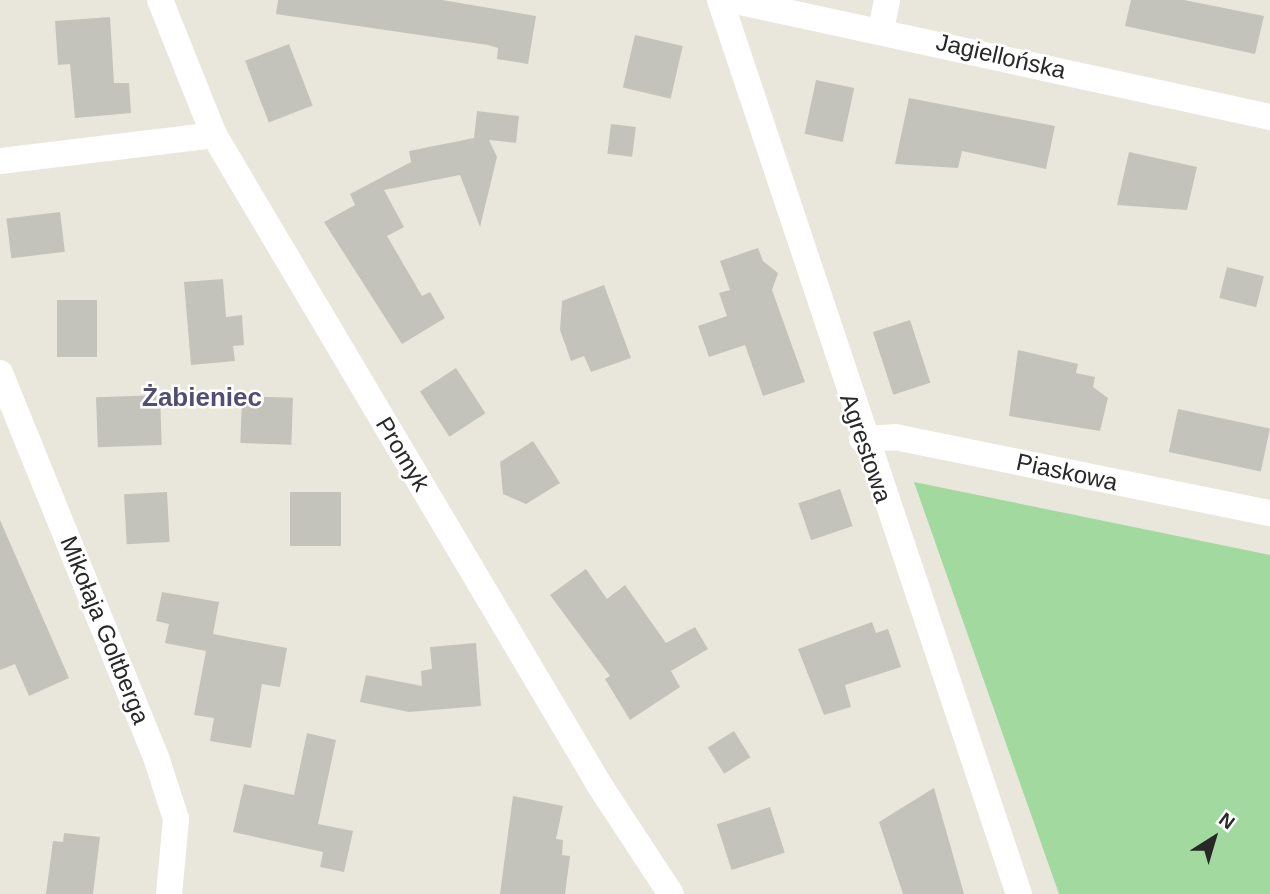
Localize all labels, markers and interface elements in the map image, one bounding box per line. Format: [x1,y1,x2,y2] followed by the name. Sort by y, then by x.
[933,27,1069,85] street label: Jagiellońska
[142,382,262,414] district label: Żabieniec
[834,390,898,506] street label: Agrestowa
[370,412,436,496] street label: Promyk
[1014,447,1120,497] street label: Piaskowa
[54,532,156,728] street label: Mikołaja Goltberga
[1179,803,1249,873] north arrow
[1215,808,1239,833] text: N

